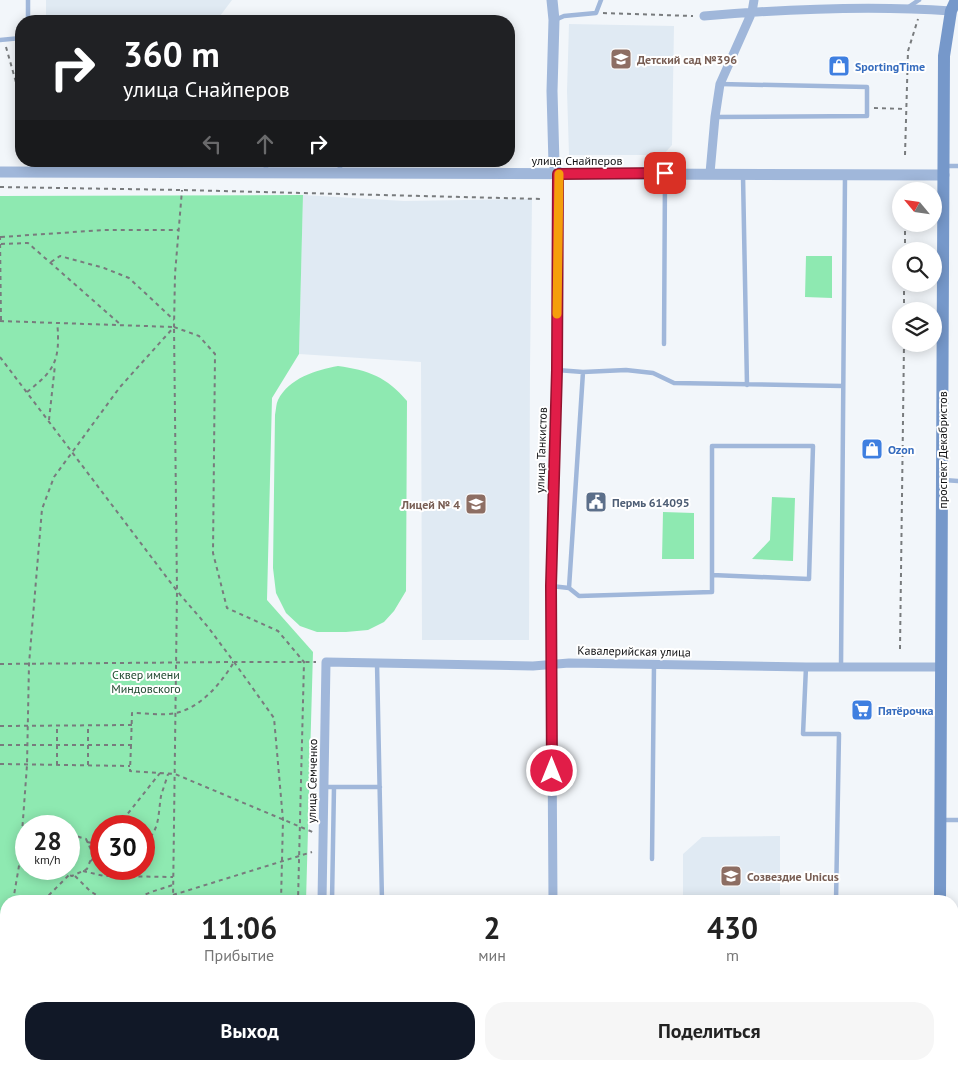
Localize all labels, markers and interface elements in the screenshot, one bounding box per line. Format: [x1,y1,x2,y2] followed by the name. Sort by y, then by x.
[123,31,220,77] text: 360 m
[40,35,105,100] icon: right
[609,47,633,71] school or university icon: Детский сад №396
[637,52,737,67] place label: Детский сад №396
[827,54,851,78] shop icon: SportingTime
[855,59,925,74] place label: SportingTime
[123,75,290,103] text: улица Снайперов
[198,130,226,158] icon: left
[251,130,279,158] icon: ahead
[304,130,332,158] icon: right
[644,152,686,194] pin
[531,153,623,168] street label: улица Снайперов
[651,159,679,187] icon: arrive
[892,182,942,232] north arrow
[892,182,942,352] map controls
[892,242,942,292] button: search
[892,302,942,352] button: layers
[935,391,950,509] street label: проспект Декабристов
[532,407,550,493] street label: улица Танкистов
[860,437,884,461] shop icon: Ozon
[888,442,914,457] place label: Ozon
[584,490,608,514] public building icon: Пермь 614095
[464,492,488,516] school or university icon: Лицей № 4
[612,495,690,510] place label: Пермь 614095
[400,497,460,512] place label: Лицей № 4
[577,643,691,659] street label: Кавалерийская улица
[111,667,181,696] park label: Сквер имени Миндовского
[850,698,874,722] supermarket icon: Пятёрочка
[878,703,934,718] place label: Пятёрочка
[304,739,320,823] street label: улица Семченко
[525,744,577,796] position arrow
[90,815,155,880] speed limit sign: 30
[33,825,62,857] text: 28
[34,852,61,867] text: km/h
[719,864,743,888] school or university icon: Созвездие Unicus
[747,869,839,884] place label: Созвездие Unicus
[201,908,277,947] text: 11:06
[484,908,501,947] text: 2
[707,908,758,947] text: 430
[204,945,274,965] text: Прибытие
[478,945,506,965] text: мин
[726,945,739,965] text: m
[25,1002,475,1060] button: Выход
[485,1002,934,1060] button: Поделиться

